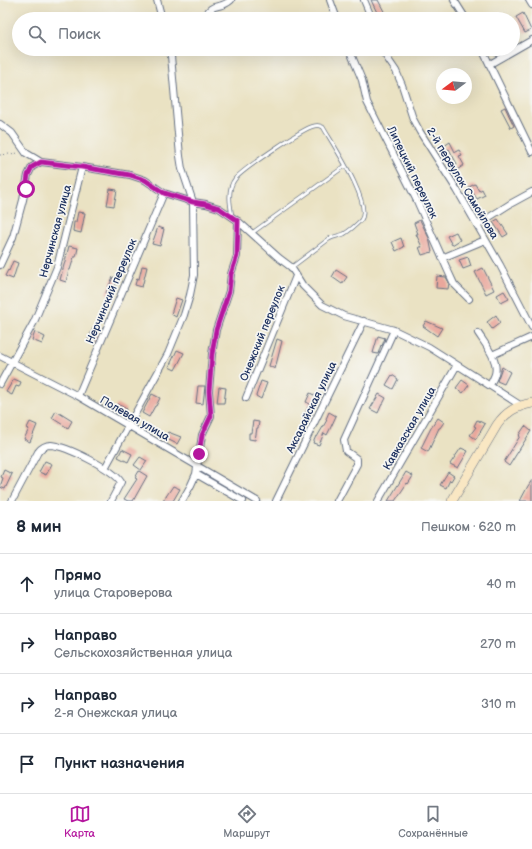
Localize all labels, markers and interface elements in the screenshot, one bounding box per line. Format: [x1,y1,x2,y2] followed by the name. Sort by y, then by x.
[12,12,520,56] search box
[26,23,48,45] icon: search
[58,25,101,44] text: Поиск
[436,68,472,104] north arrow
[384,123,441,221] street label: Липецкий переулок
[424,125,501,242] street label: 2-й переулок Самойлова
[17,180,35,198] route start
[37,183,74,279] street label: Нерчинская улица
[83,237,140,346] street label: Нерчинский переулок
[237,283,288,383] street label: Онежский переулок
[283,359,339,456] street label: Аксарайская улица
[380,384,439,472] street label: Кавказская улица
[98,393,172,444] street label: Полевая улица
[190,445,208,463] route end
[16,517,62,537] text: 8 мин
[421,519,516,535] text: Пешком · 620 m
[54,566,101,585] text: Прямо
[16,573,38,595] icon: ahead
[486,576,516,592] text: 40 m
[54,585,173,601] text: улица Староверова
[54,626,117,645] text: Направо
[16,633,38,655] icon: right
[480,636,516,652] text: 270 m
[54,645,232,661] text: Сельскохозяйственная улица
[54,686,117,705] text: Направо
[16,693,38,715] icon: right
[481,696,516,712] text: 310 m
[54,705,177,721] text: 2-я Онежская улица
[16,753,38,775] icon: arrive
[54,754,185,773] text: Пункт назначения
[64,803,95,840] tab: Карта
[223,803,270,840] tab: Маршрут
[398,803,468,840] tab: Сохранённые

